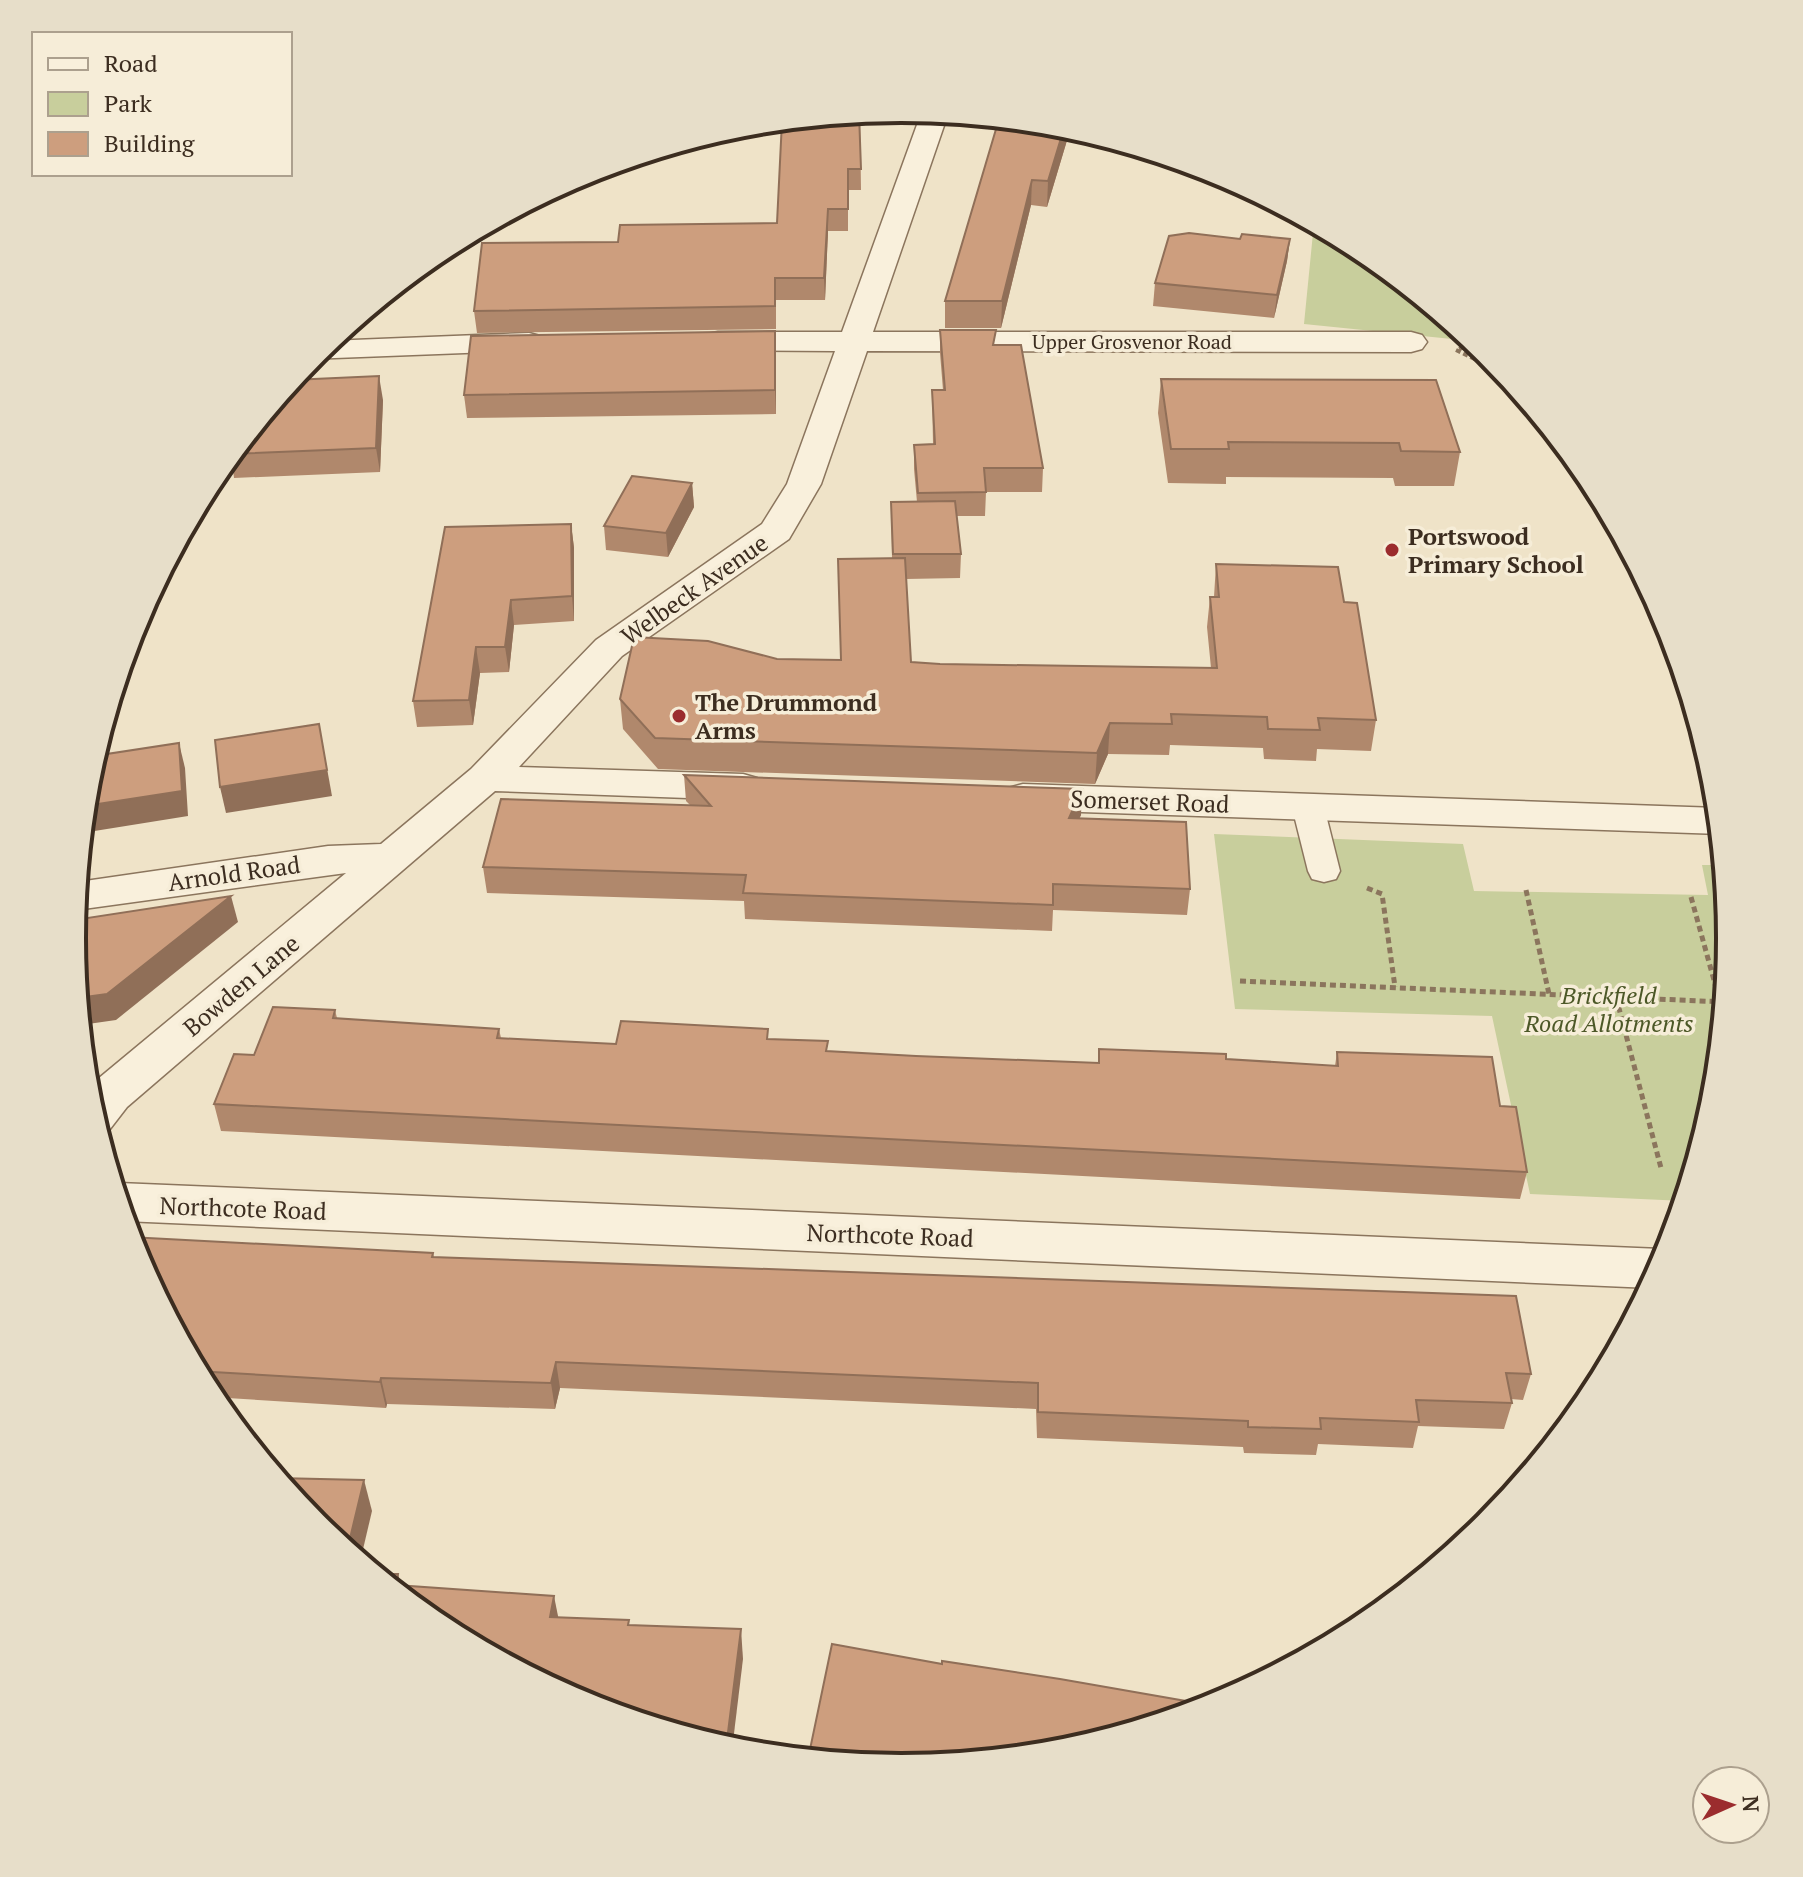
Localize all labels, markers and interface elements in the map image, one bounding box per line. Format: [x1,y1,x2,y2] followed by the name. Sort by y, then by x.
[32,32,292,176] legend
[104,47,158,79] text: Road
[104,87,153,119] text: Park
[104,127,195,159] text: Building
[1032,328,1232,355] street label: Upper Grosvenor Road
[1408,520,1584,580] place label: Portswood Primary School
[614,526,774,652] street label: Welbeck Avenue
[1383,541,1401,559] marker: Portswood Primary School
[695,686,878,746] place label: The Drummond Arms
[670,707,688,725] marker: The Drummond Arms
[1070,782,1230,820] street label: Somerset Road
[166,848,302,898] street label: Arnold Road
[176,927,306,1043] street label: Bowden Lane
[1523,979,1694,1039] park label: Brickfield Road Allotments
[159,1189,327,1227] street label: Northcote Road
[806,1216,974,1254] street label: Northcote Road
[1691,1765,1771,1845] north arrow
[1737,1795,1766,1813] text: N

